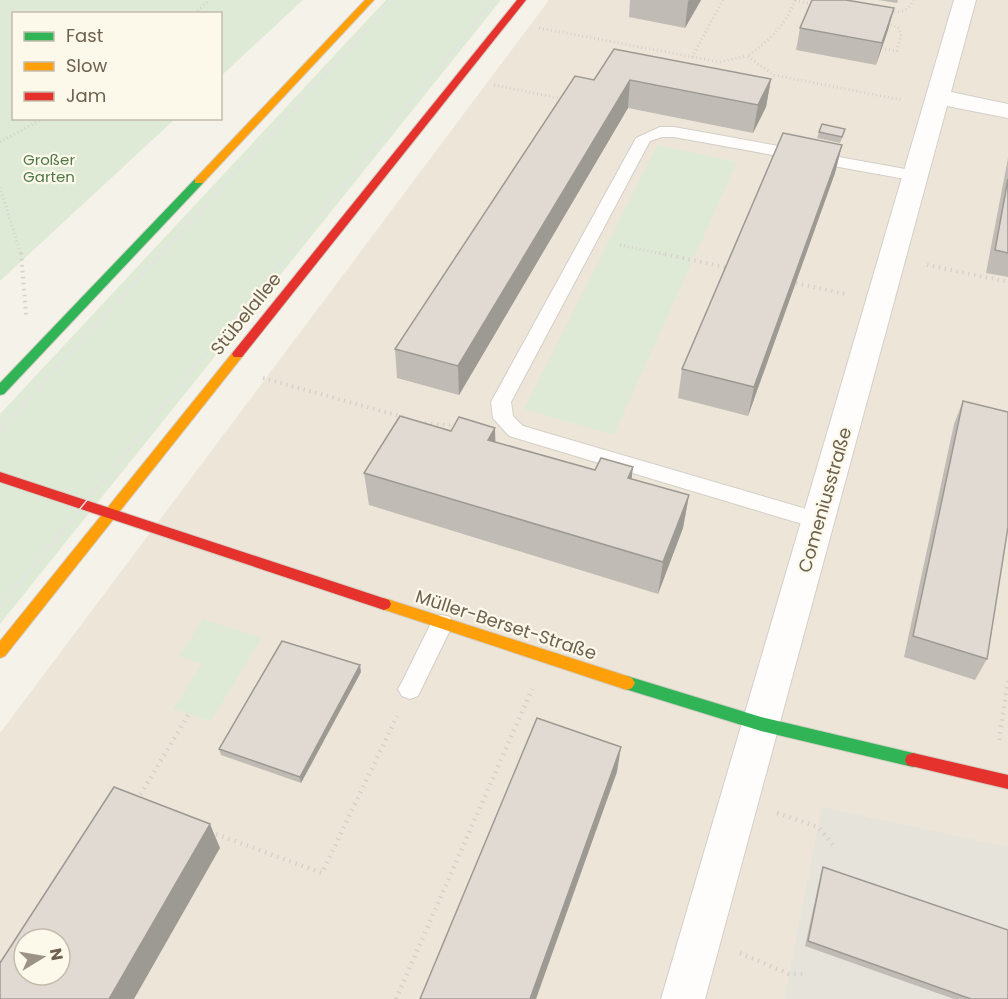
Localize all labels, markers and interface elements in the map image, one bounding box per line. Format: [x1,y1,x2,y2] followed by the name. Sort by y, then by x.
[12,12,222,120] legend
[66,23,103,48] text: Fast
[66,53,108,78] text: Slow
[66,83,106,108] text: Jam
[23,149,75,187] park label: Großer Garten
[205,267,287,360] street label: Stübelallee
[792,424,857,576] street label: Comeniusstraße
[412,583,600,666] street label: Müller-Berset-Straße
[12,927,72,987] north arrow
[44,946,69,962] text: N

